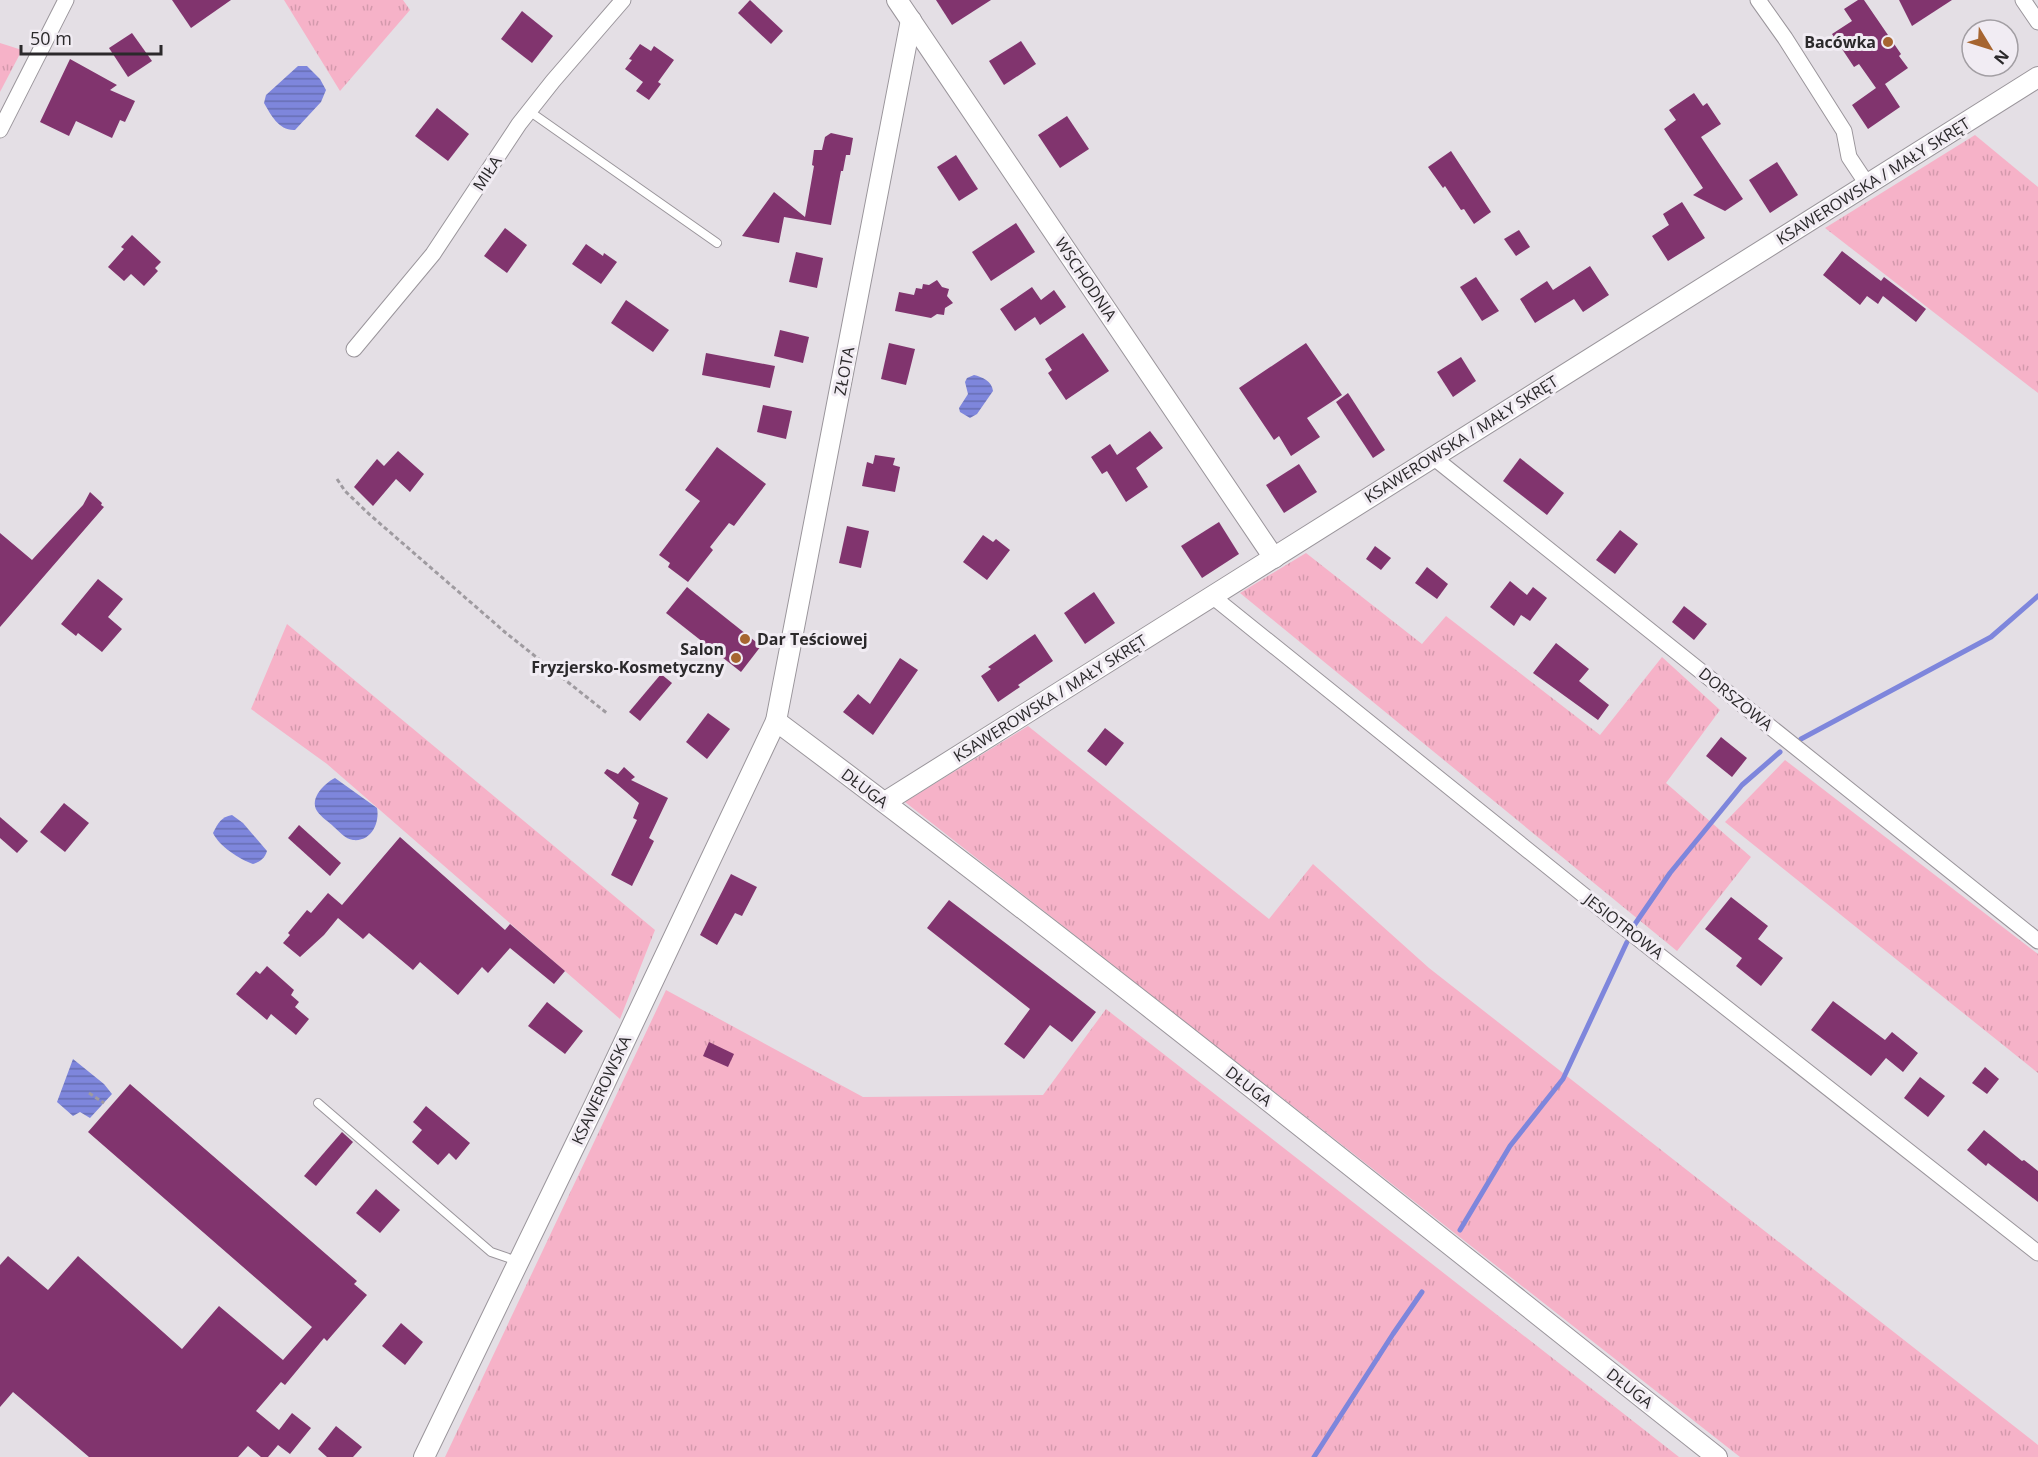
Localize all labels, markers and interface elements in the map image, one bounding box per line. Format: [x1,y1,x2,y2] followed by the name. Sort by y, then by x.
[21,18,160,56] scale bar
[1960,18,2020,78] north arrow
[30,26,72,50] text: 50 m
[1804,31,1876,53] place label: Bacówka
[1881,35,1895,49] marker: Bacówka
[1989,45,2014,69] text: N
[1772,112,1974,250] street label: KSAWEROWSKA / MAŁY SKRĘT
[468,151,507,195] street label: MIŁA
[1050,233,1122,326] street label: WSCHODNIA
[829,344,860,397] street label: ZŁOTA
[1360,370,1562,508] street label: KSAWEROWSKA / MAŁY SKRĘT
[757,628,868,650] place label: Dar Teściowej
[949,629,1151,767] street label: KSAWEROWSKA / MAŁY SKRĘT
[738,632,752,646] marker: Dar Teściowej
[531,638,725,678] place label: Salon Fryzjersko-Kosmetyczny
[729,651,743,665] marker: Salon Fryzjersko-Kosmetyczny
[1694,662,1778,736] street label: DORSZOWA
[837,763,894,813] street label: DŁUGA
[1578,887,1669,964] street label: JESIOTROWA
[566,1031,636,1148] street label: KSAWEROWSKA
[1221,1061,1277,1112] street label: DŁUGA
[1602,1363,1658,1414] street label: DŁUGA

